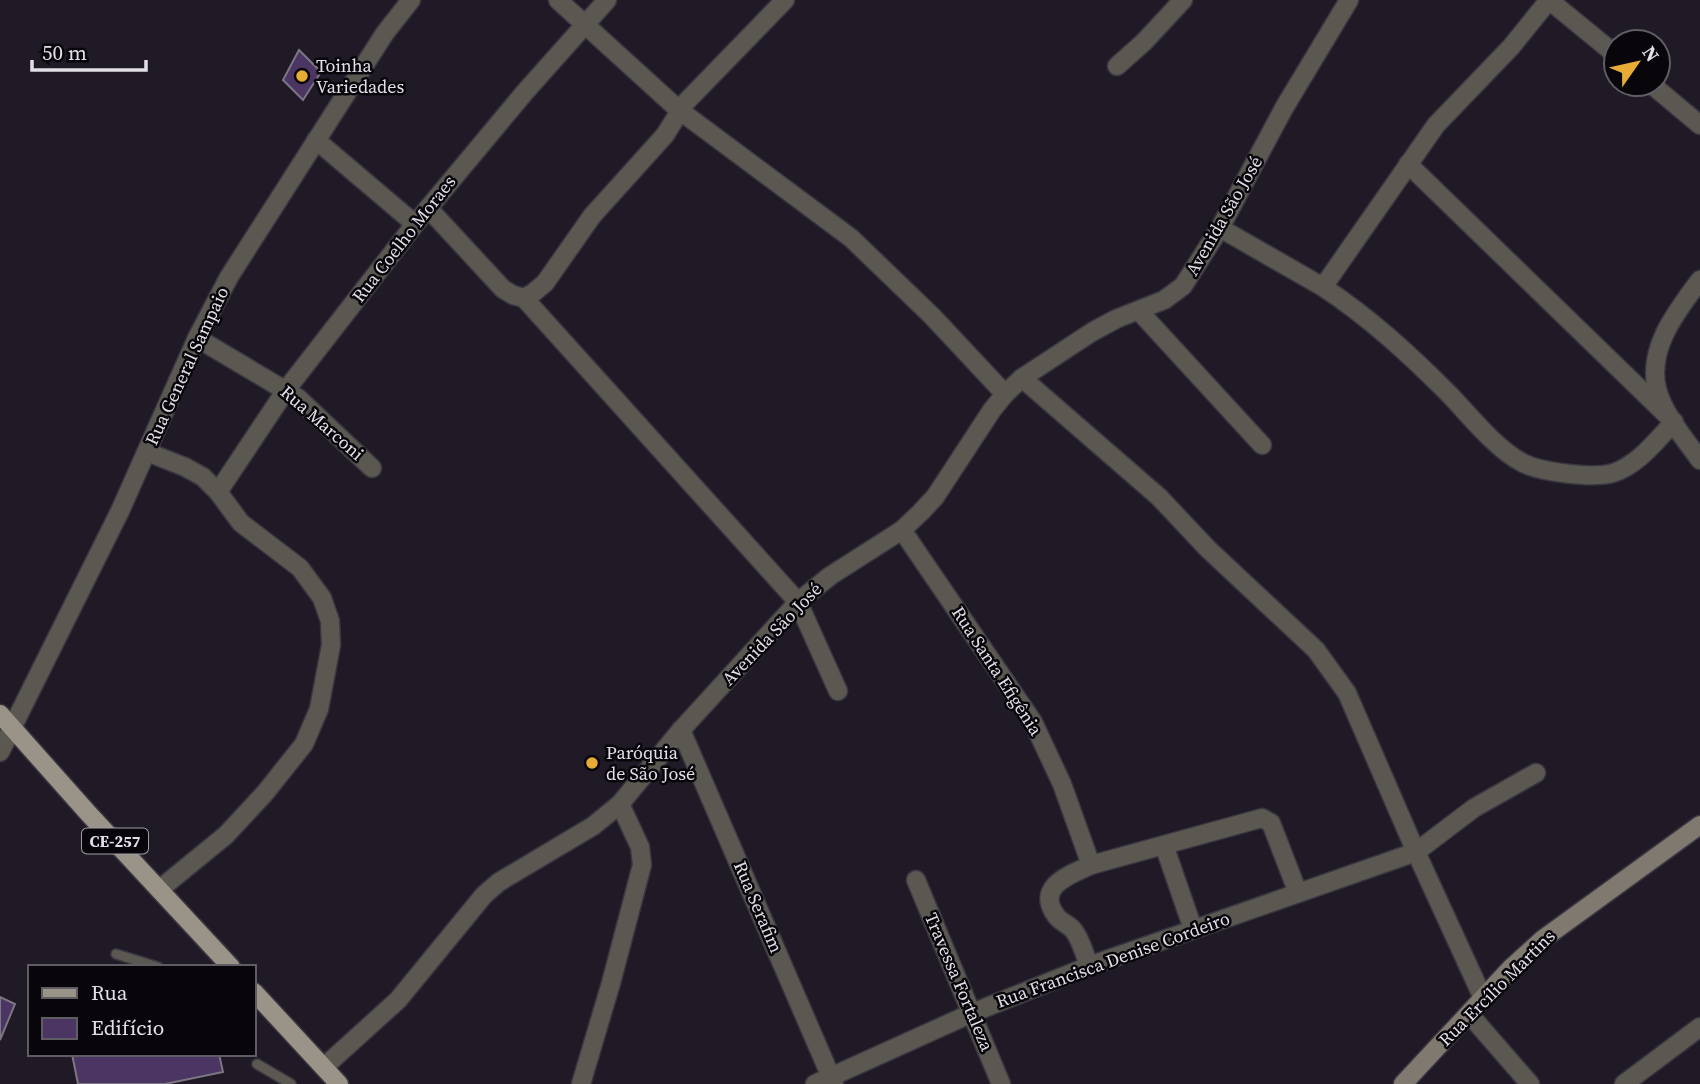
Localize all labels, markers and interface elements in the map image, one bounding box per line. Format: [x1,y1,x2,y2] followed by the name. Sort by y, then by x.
[32,28,145,72] scale bar
[1602,28,1672,98] north arrow
[42,38,87,67] text: 50 m
[1636,40,1666,67] text: N
[316,53,404,99] place label: Toinha Variedades
[294,68,310,84] marker: Toinha Variedades
[1179,151,1268,280] street label: Avenida São José
[346,170,461,308] street label: Rua Coelho Moraes
[139,282,234,449] street label: Rua General Sampaio
[275,379,369,466] street label: Rua Marconi
[716,577,827,691] street label: Avenida São José
[946,601,1049,741] street label: Rua Santa Efigênia
[606,740,695,786] place label: Paróquia de São José
[584,755,600,771] marker: Paróquia de São José
[82,828,148,854] road number: CE-257
[728,857,789,957] street label: Rua Serafim
[992,905,1233,1014] street label: Rua Francisca Denise Cordeiro
[919,909,1000,1056] street label: Travessa Fortaleza
[1433,924,1561,1051] street label: Rua Ercílio Martins
[28,965,256,1056] legend
[91,978,128,1007] text: Rua
[91,1013,164,1042] text: Edifício

